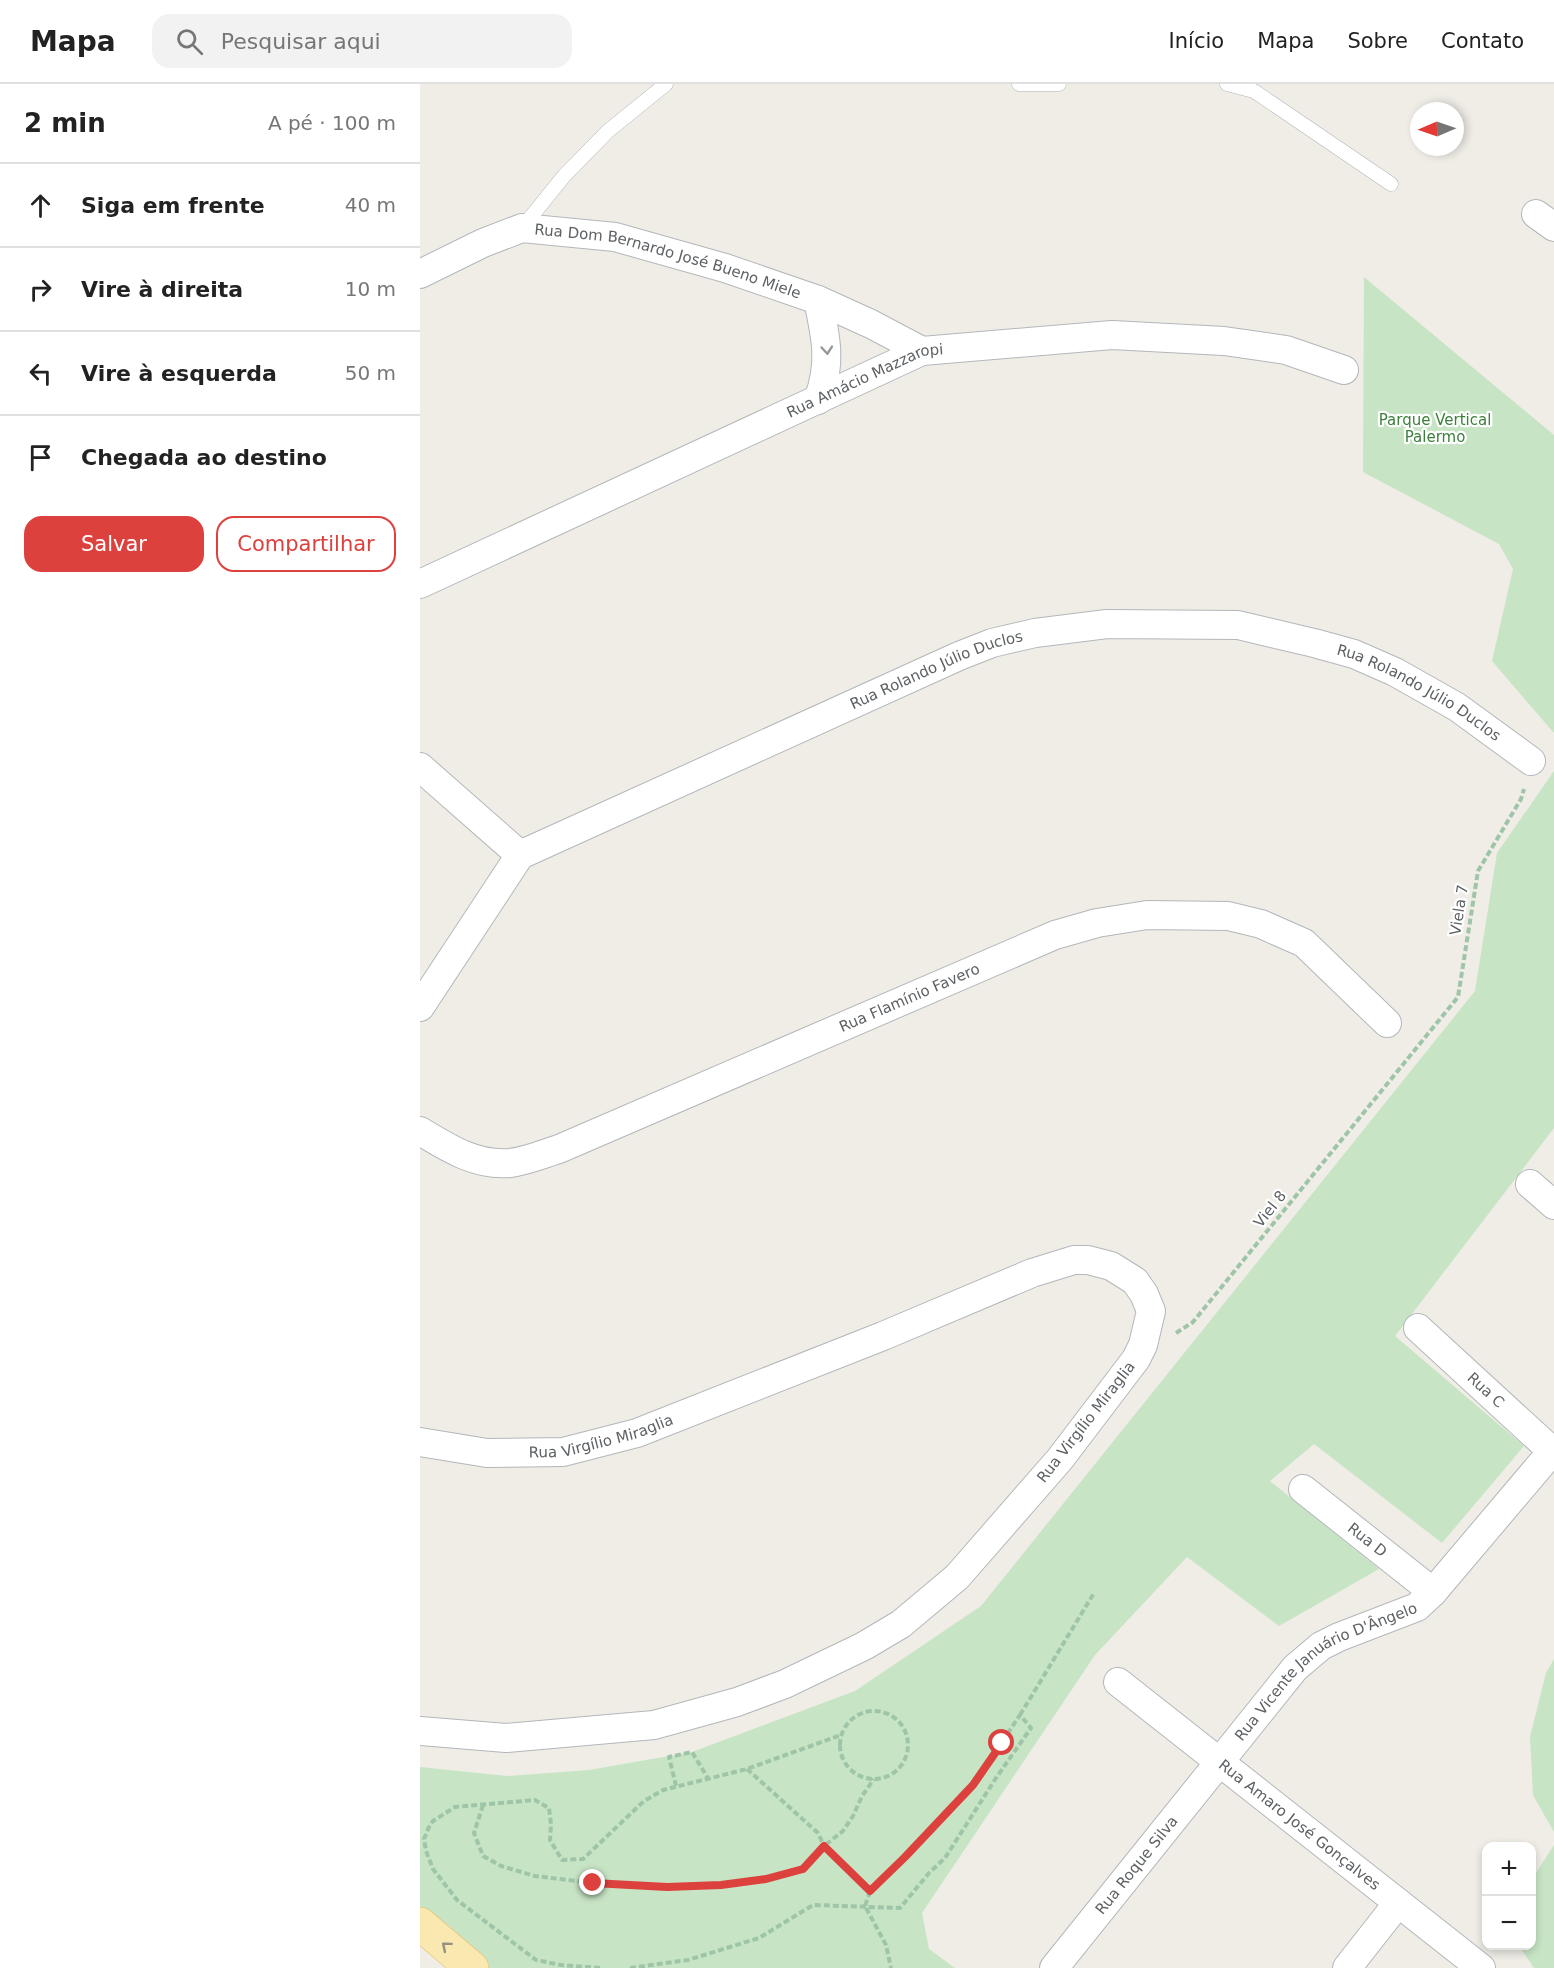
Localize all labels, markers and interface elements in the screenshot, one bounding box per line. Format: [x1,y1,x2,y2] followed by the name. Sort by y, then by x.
[152,14,572,68] search box
[30,25,116,58] text: Mapa
[173,25,206,58] icon: search
[221,29,381,54] text: Pesquisar aqui
[1169,29,1224,53] text: Início
[1257,29,1314,53] text: Mapa
[1347,29,1408,53] text: Sobre
[1441,29,1524,53] text: Contato
[1410,102,1464,156] north arrow
[24,108,106,138] text: 2 min
[268,111,396,135] text: A pé · 100 m
[24,189,57,222] icon: ahead
[81,193,265,218] text: Siga em frente
[345,193,396,217] text: 40 m
[534,220,803,302] street label: Rua Dom Bernardo José Bueno Miele
[24,273,57,306] icon: right
[81,277,243,302] text: Vire à direita
[345,277,396,301] text: 10 m
[784,340,944,422] street label: Rua Amácio Mazzaropi
[820,346,833,355] one-way arrow
[24,357,57,390] icon: left
[81,361,277,386] text: Vire à esquerda
[345,361,396,385] text: 50 m
[1379,411,1491,446] park label: Parque Vertical Palermo
[24,441,57,474] icon: arrive
[81,445,327,470] text: Chegada ao destino
[24,516,204,572] button: Salvar
[216,516,396,572] button: Compartilhar
[847,627,1025,713] street label: Rua Rolando Júlio Duclos
[1335,641,1504,745] street label: Rua Rolando Júlio Duclos
[1446,883,1472,937] street label: Viela 7
[836,960,982,1036] street label: Rua Flamínio Favero
[1250,1187,1290,1231] street label: Viel 8
[1033,1358,1139,1486] street label: Rua Virgílio Miraglia
[1464,1369,1508,1412] street label: Rua C
[529,1411,676,1461] street label: Rua Virgílio Miraglia
[1344,1519,1390,1561] street label: Rua D
[1231,1599,1420,1744] street label: Rua Vicente Januário D'Ângelo
[988,1729,1014,1755] route start
[1215,1756,1384,1894] street label: Rua Amaro José Gonçalves
[1092,1812,1182,1918] street label: Rua Roque Silva
[1482,1842,1536,1950] map controls
[1482,1842,1536,1896] button: +
[579,1869,605,1895] route end
[1482,1896,1536,1950] button: −
[442,1942,453,1953] one-way arrow

